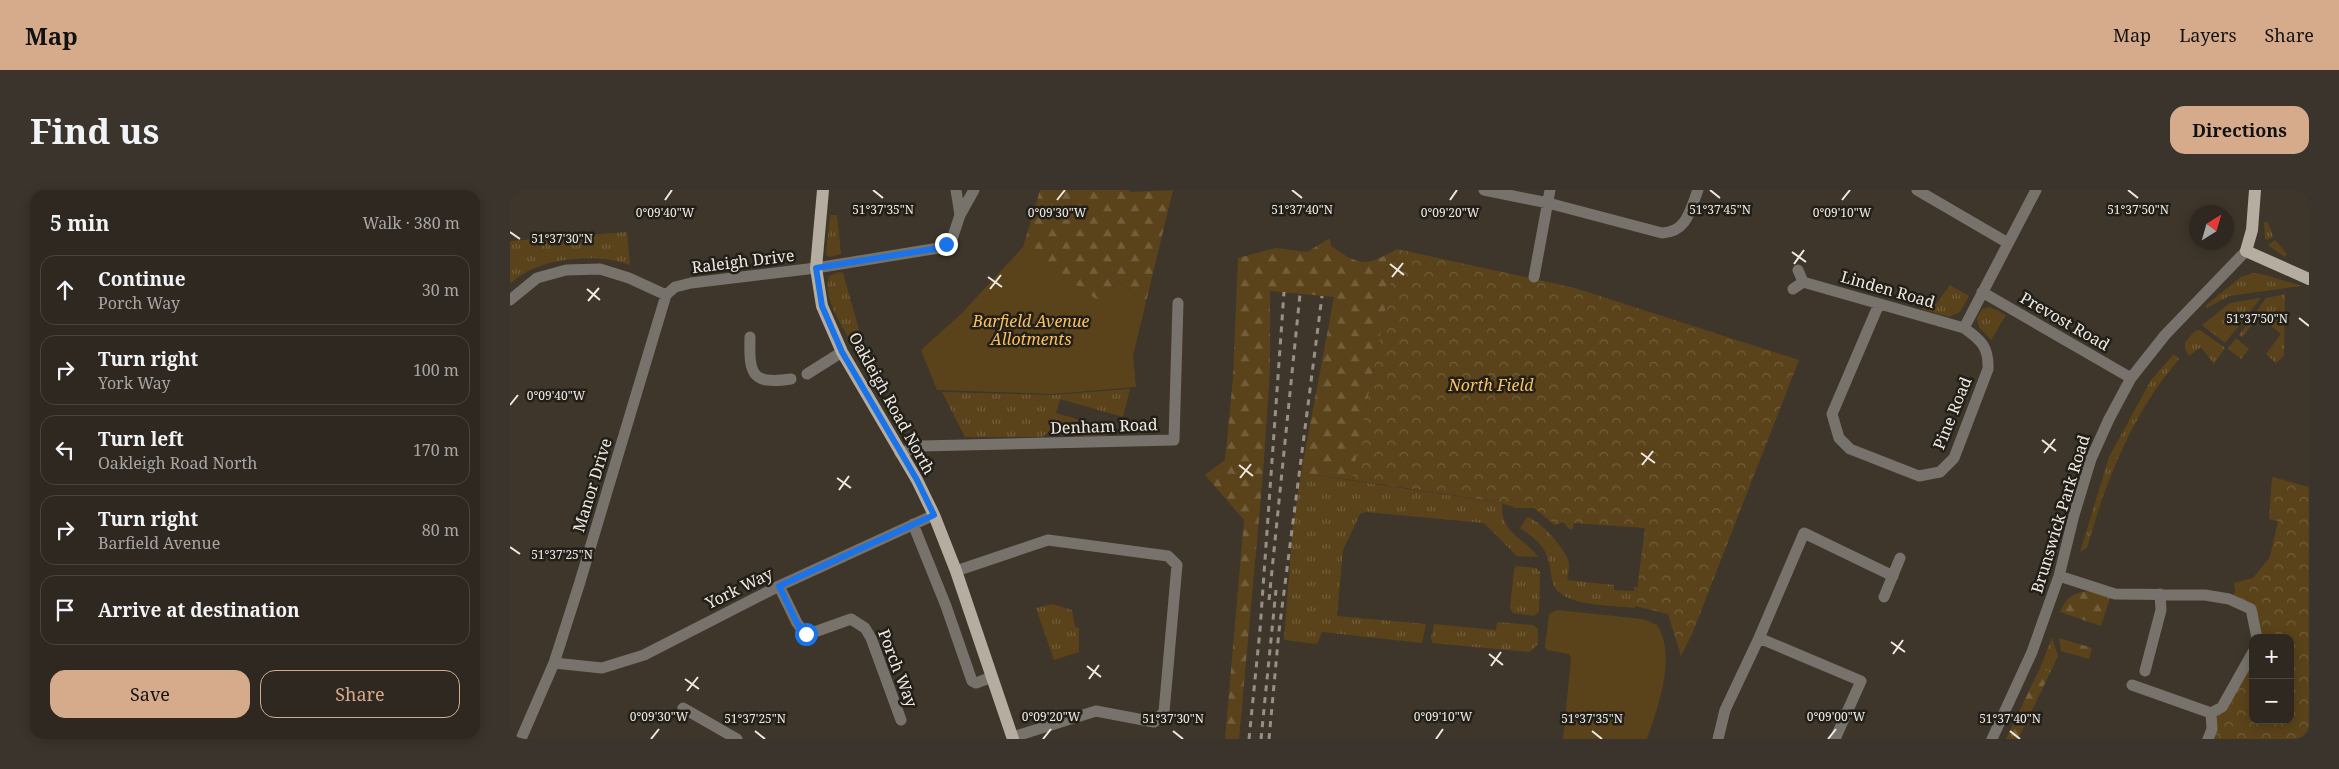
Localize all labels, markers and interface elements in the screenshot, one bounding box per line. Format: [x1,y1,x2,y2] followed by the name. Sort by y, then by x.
[25,19,78,52] text: Map
[2113,23,2151,47] text: Map
[2179,23,2237,47] text: Layers
[2265,23,2314,47] text: Share
[2170,106,2309,154] button: Directions
[30,107,159,154] text: Find us
[852,201,914,218] text: 51°37'35"N
[1271,201,1333,218] text: 51°37'40"N
[1689,201,1751,218] text: 51°37'45"N
[2107,201,2169,218] text: 51°37'50"N
[636,204,695,221] text: 0°09'40"W
[1028,204,1087,221] text: 0°09'30"W
[1421,204,1480,221] text: 0°09'20"W
[1813,204,1872,221] text: 0°09'10"W
[2189,205,2234,250] north arrow
[50,209,109,237] text: 5 min
[363,212,460,234] text: Walk · 380 m
[531,230,593,247] text: 51°37'30"N
[935,233,958,256] route end
[690,244,796,278] street label: Raleigh Drive
[1838,265,1938,313] street label: Linden Road
[98,266,186,292] text: Continue
[51,276,79,304] icon: ahead
[422,279,459,301] text: 30 m
[2016,287,2114,356] street label: Prevost Road
[98,292,180,314] text: Porch Way
[972,310,1089,350] park label: Barfield Avenue Allotments
[2226,310,2288,327] text: 51°37'50"N
[844,328,940,478] street label: Oakleigh Road North
[98,346,198,372] text: Turn right
[51,356,79,384] icon: right
[413,359,459,381] text: 100 m
[98,372,171,394] text: York Way
[1927,373,1977,453] street label: Pine Road
[1448,374,1534,396] park label: North Field
[527,387,586,404] text: 0°09'40"W
[1050,413,1158,439] street label: Denham Road
[98,426,184,452] text: Turn left
[2025,432,2095,596] street label: Brunswick Park Road
[567,435,617,535] street label: Manor Drive
[51,436,79,464] icon: left
[413,439,459,461] text: 170 m
[98,452,257,474] text: Oakleigh Road North
[98,506,198,532] text: Turn right
[51,516,79,544] icon: right
[422,519,459,541] text: 80 m
[98,532,220,554] text: Barfield Avenue
[531,546,593,563] text: 51°37'25"N
[701,562,777,614] street label: York Way
[51,596,79,624] icon: arrive
[98,597,300,623] text: Arrive at destination
[795,623,818,646] route start
[873,626,923,711] street label: Porch Way
[2249,634,2294,724] map controls
[2249,634,2294,679] button: +
[50,670,250,718] button: Save
[260,670,460,718] button: Share
[2249,679,2294,724] button: −
[630,708,689,725] text: 0°09'30"W
[1022,708,1081,725] text: 0°09'20"W
[1414,708,1473,725] text: 0°09'10"W
[1807,708,1866,725] text: 0°09'00"W
[724,710,786,727] text: 51°37'25"N
[1142,710,1204,727] text: 51°37'30"N
[1561,710,1623,727] text: 51°37'35"N
[1979,710,2041,727] text: 51°37'40"N

